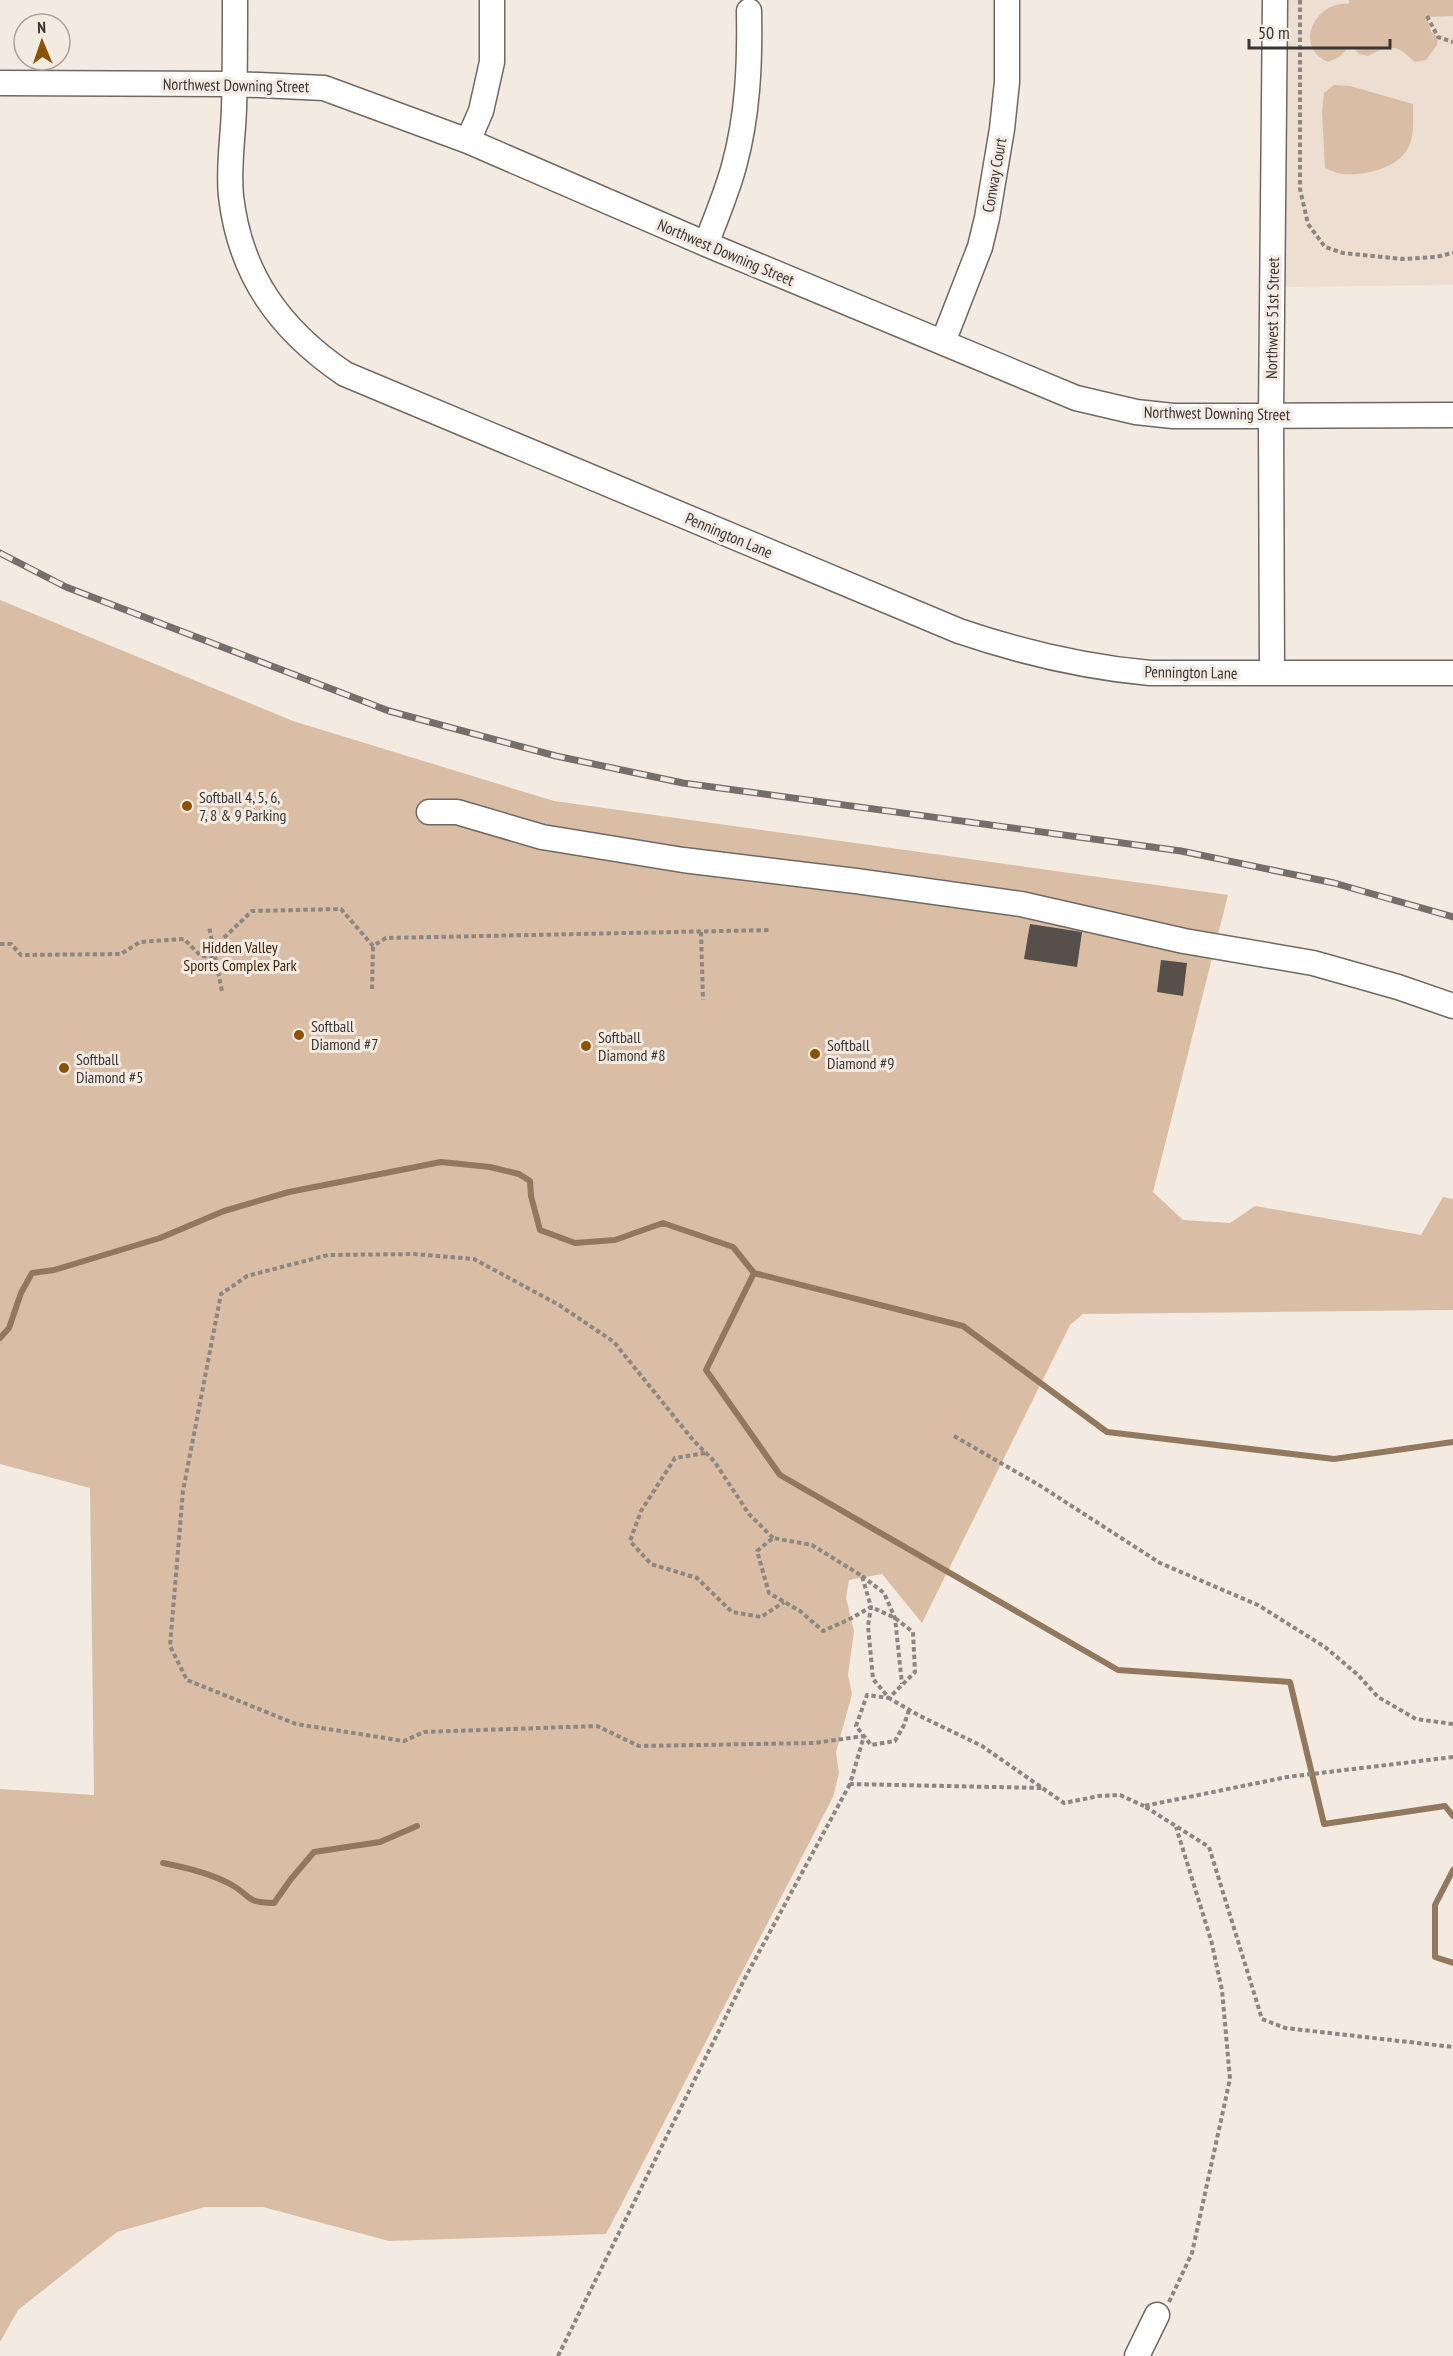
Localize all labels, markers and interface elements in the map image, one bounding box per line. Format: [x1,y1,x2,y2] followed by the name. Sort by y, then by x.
[12,12,72,72] north arrow
[1249,12,1390,50] scale bar
[37,17,46,37] text: N
[1258,21,1290,44] text: 50 m
[163,74,310,96] street label: Northwest Downing Street
[978,135,1011,214] street label: Conway Court
[655,214,798,290] street label: Northwest Downing Street
[1261,256,1283,379] street label: Northwest 51st Street
[1144,402,1291,424] street label: Northwest Downing Street
[682,508,776,562] street label: Pennington Lane
[1144,661,1238,683] street label: Pennington Lane
[199,787,286,825] place label: Softball 4, 5, 6, 7, 8 & 9 Parking
[180,799,194,813] marker: Softball 4, 5, 6, 7, 8 & 9 Parking
[183,937,297,975] park label: Hidden Valley Sports Complex Park
[311,1016,378,1054] place label: Softball Diamond #7
[598,1027,665,1065] place label: Softball Diamond #8
[292,1028,306,1042] marker: Softball Diamond #7
[827,1035,894,1073] place label: Softball Diamond #9
[579,1039,593,1053] marker: Softball Diamond #8
[808,1047,822,1061] marker: Softball Diamond #9
[76,1049,143,1087] place label: Softball Diamond #5
[57,1061,71,1075] marker: Softball Diamond #5

